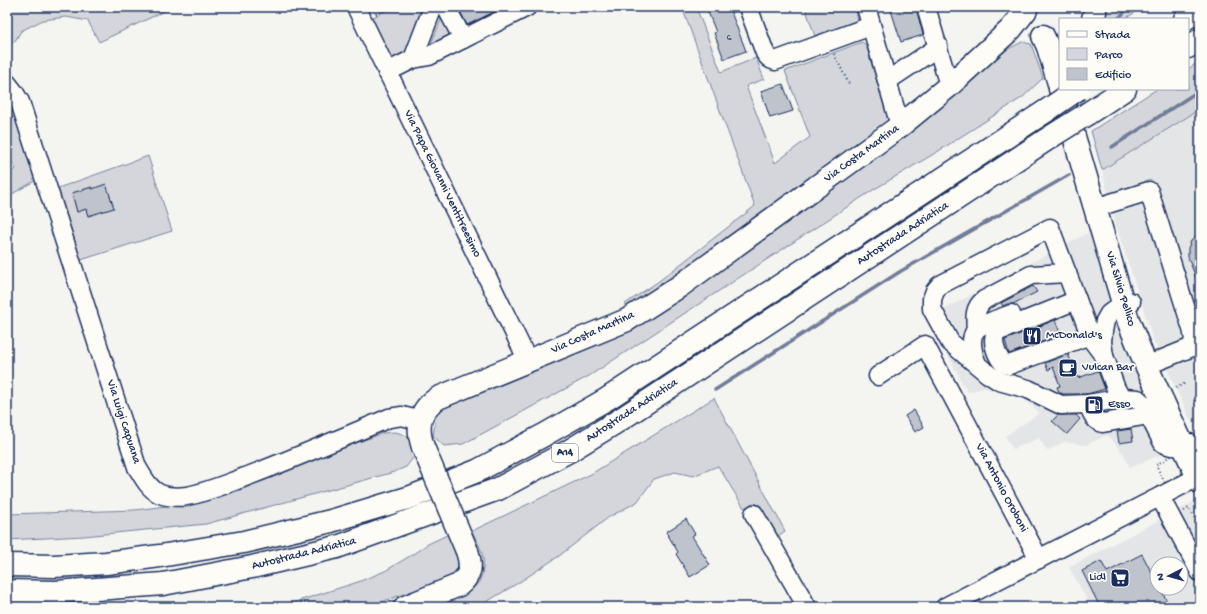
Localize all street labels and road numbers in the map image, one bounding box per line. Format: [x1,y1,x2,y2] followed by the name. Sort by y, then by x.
[400,107,484,260] street label: Via Papa Giovanni Ventitreesimo
[821,122,903,187] street label: Via Costa Martina
[855,199,952,269] street label: Autostrada Adriatica
[1102,249,1138,328] street label: Via Silvio Pellico
[548,308,637,358] street label: Via Costa Martina
[584,376,681,446] street label: Autostrada Adriatica
[103,377,143,466] street label: Via Luigi Capuana
[971,440,1031,535] street label: Via Antonio Oroboni
[552,444,578,462] road number: A14
[251,534,358,574] street label: Autostrada Adriatica

